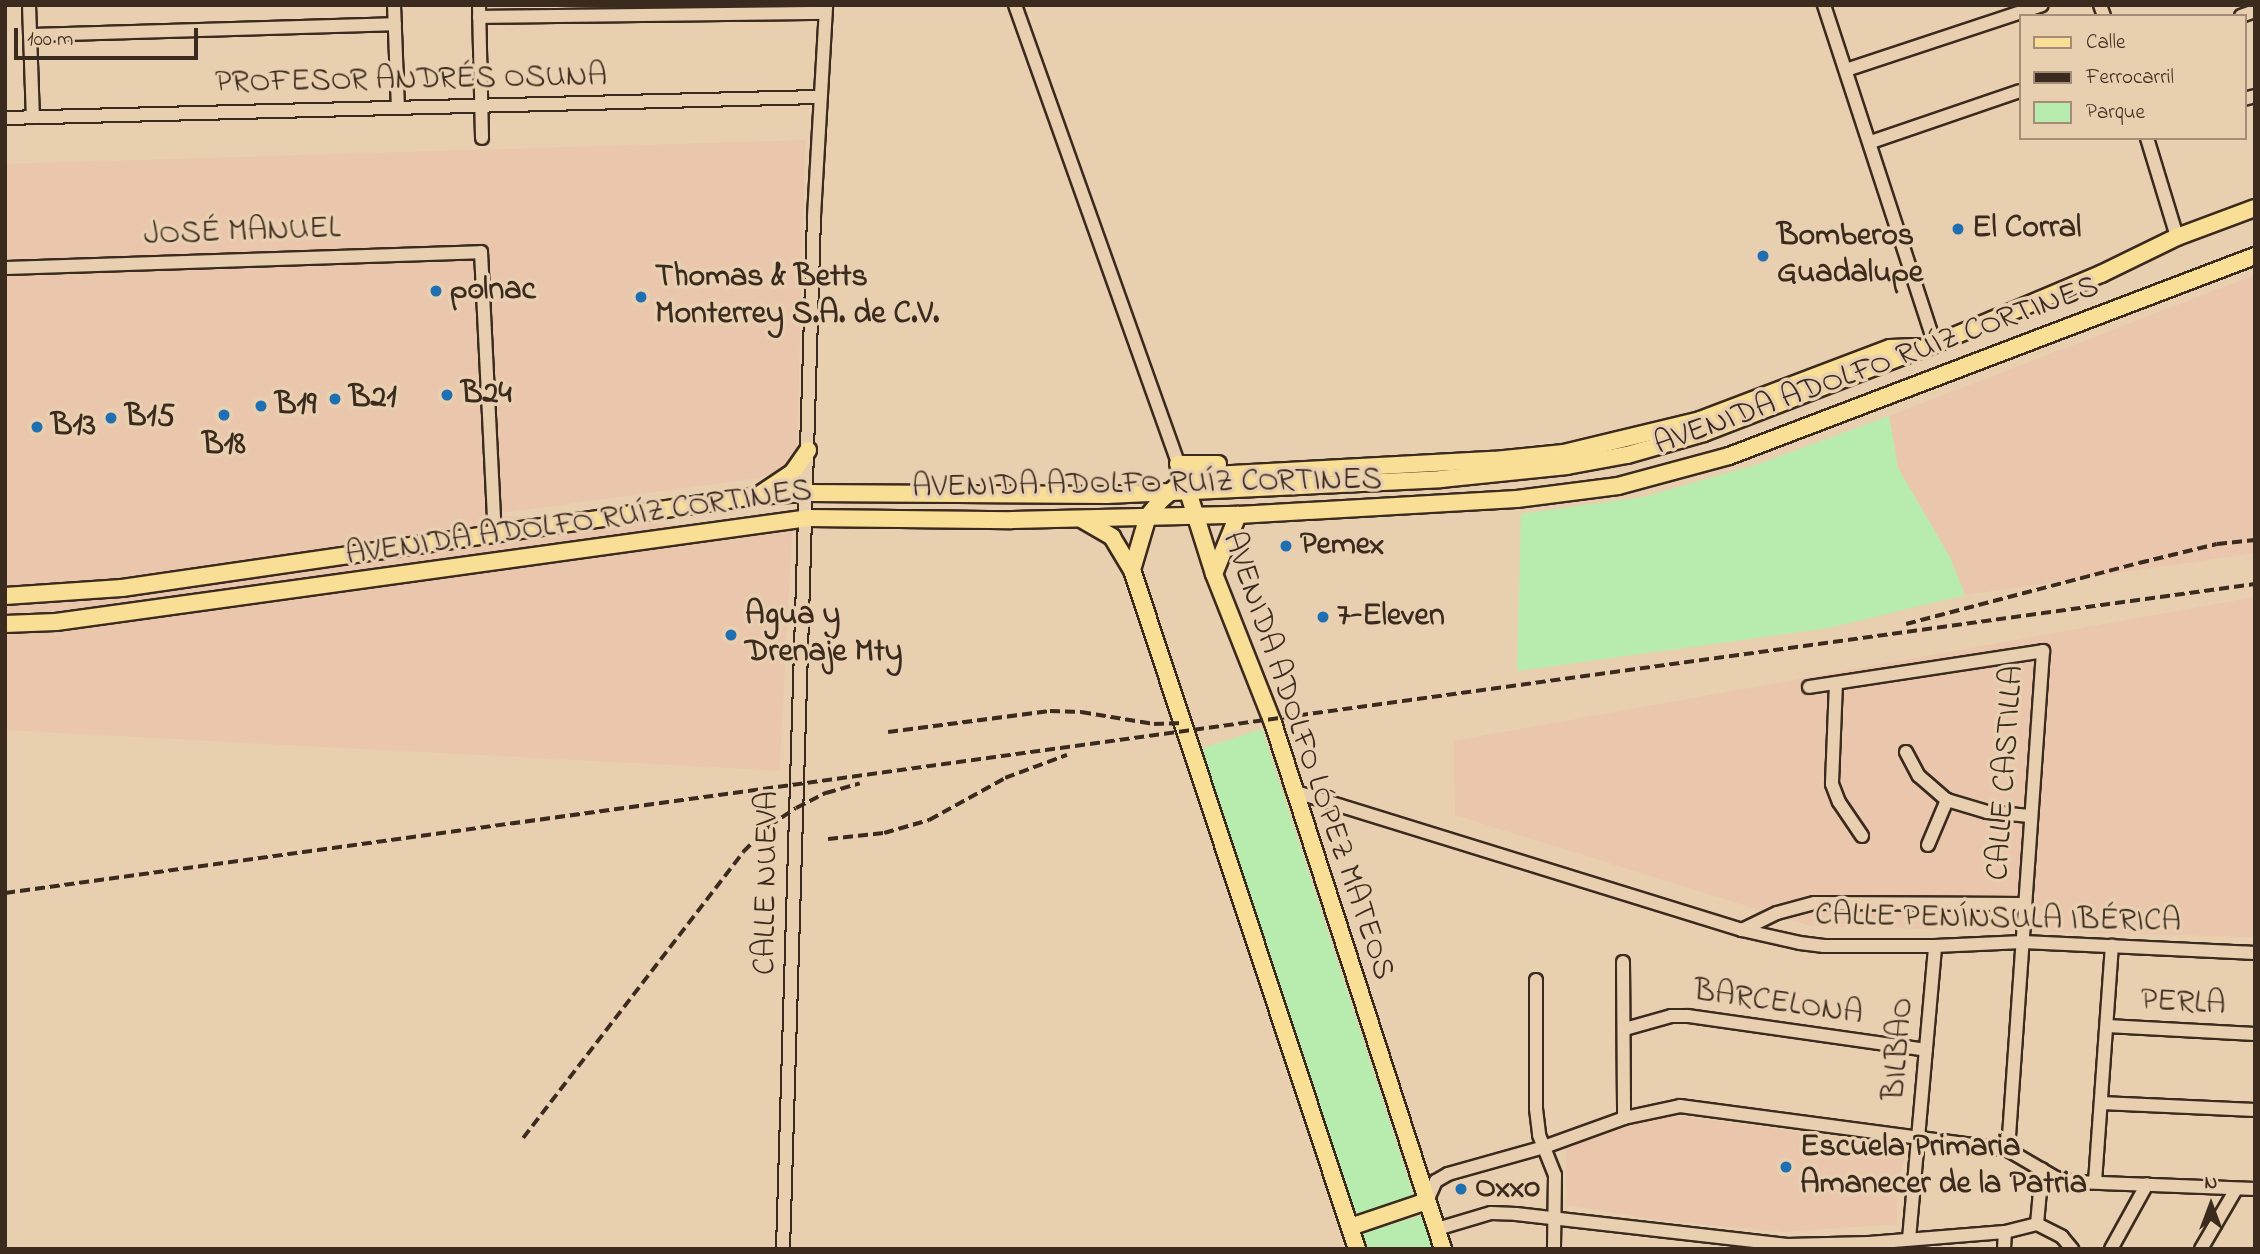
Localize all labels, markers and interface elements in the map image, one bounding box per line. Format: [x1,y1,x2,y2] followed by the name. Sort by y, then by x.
[18,14,201,58] scale bar
[2018,14,2246,140] legend
[27,25,73,55] text: 100 m
[2086,28,2125,58] text: Calle
[215,58,607,104] street label: PROFESOR ANDRÉS OSUNA
[2086,63,2174,93] text: Ferrocarril
[2086,98,2145,128] text: Parque
[143,210,341,256] street label: JOSÉ MANUEL
[1972,210,2081,248] place label: El Corral
[1777,219,1923,294] place label: Bomberos Guadalupe
[1950,221,1966,237] marker: El Corral
[1755,248,1771,264] marker: Bomberos Guadalupe
[655,260,939,335] place label: Thomas & Betts Monterrey S.A. de C.V.
[1650,269,2104,465] street label: AVENIDA ADOLFO RUÍZ CORTINES
[450,272,536,310] place label: polnac
[428,283,444,299] marker: polnac
[633,289,649,305] marker: Thomas & Betts Monterrey S.A. de C.V.
[461,376,512,414] place label: B24
[349,380,397,418] place label: B21
[275,387,316,425] place label: B19
[439,387,455,403] marker: B24
[327,391,343,407] marker: B21
[253,398,269,414] marker: B19
[125,399,175,437] place label: B15
[216,407,232,423] marker: B18
[51,408,96,446] place label: B13
[103,410,119,426] marker: B15
[29,419,45,435] marker: B13
[202,427,246,465] place label: B18
[912,462,1382,508] street label: AVENIDA ADOLFO RUÍZ CORTINES
[344,472,814,576] street label: AVENIDA ADOLFO RUÍZ CORTINES
[1212,527,1402,985] street label: AVENIDA ADOLFO LÓPEZ MATEOS
[1300,527,1384,565] place label: Pemex
[1278,538,1294,554] marker: Pemex
[745,598,903,673] place label: Agua y Drenaje Mty
[1337,598,1445,636] place label: 7-Eleven
[1315,609,1331,625] marker: 7-Eleven
[723,627,739,643] marker: Agua y Drenaje Mty
[1980,664,2034,882] street label: CALLE CASTILLA
[747,791,789,975] street label: CALLE NUEVA
[1815,898,2181,942] street label: CALLE PENÍNSULA IBÉRICA
[1691,973,1865,1035] street label: BARCELONA
[2139,983,2227,1025] street label: PERLA
[1876,996,1924,1102] street label: BILBAO
[1800,1130,2087,1205] place label: Escuela Primaria Amanecer de la Patria
[1778,1159,1794,1175] marker: Escuela Primaria Amanecer de la Patria
[1475,1170,1540,1208] place label: Oxxo
[2176,1170,2246,1240] north arrow
[2205,1170,2217,1197] text: N
[1453,1181,1469,1197] marker: Oxxo

